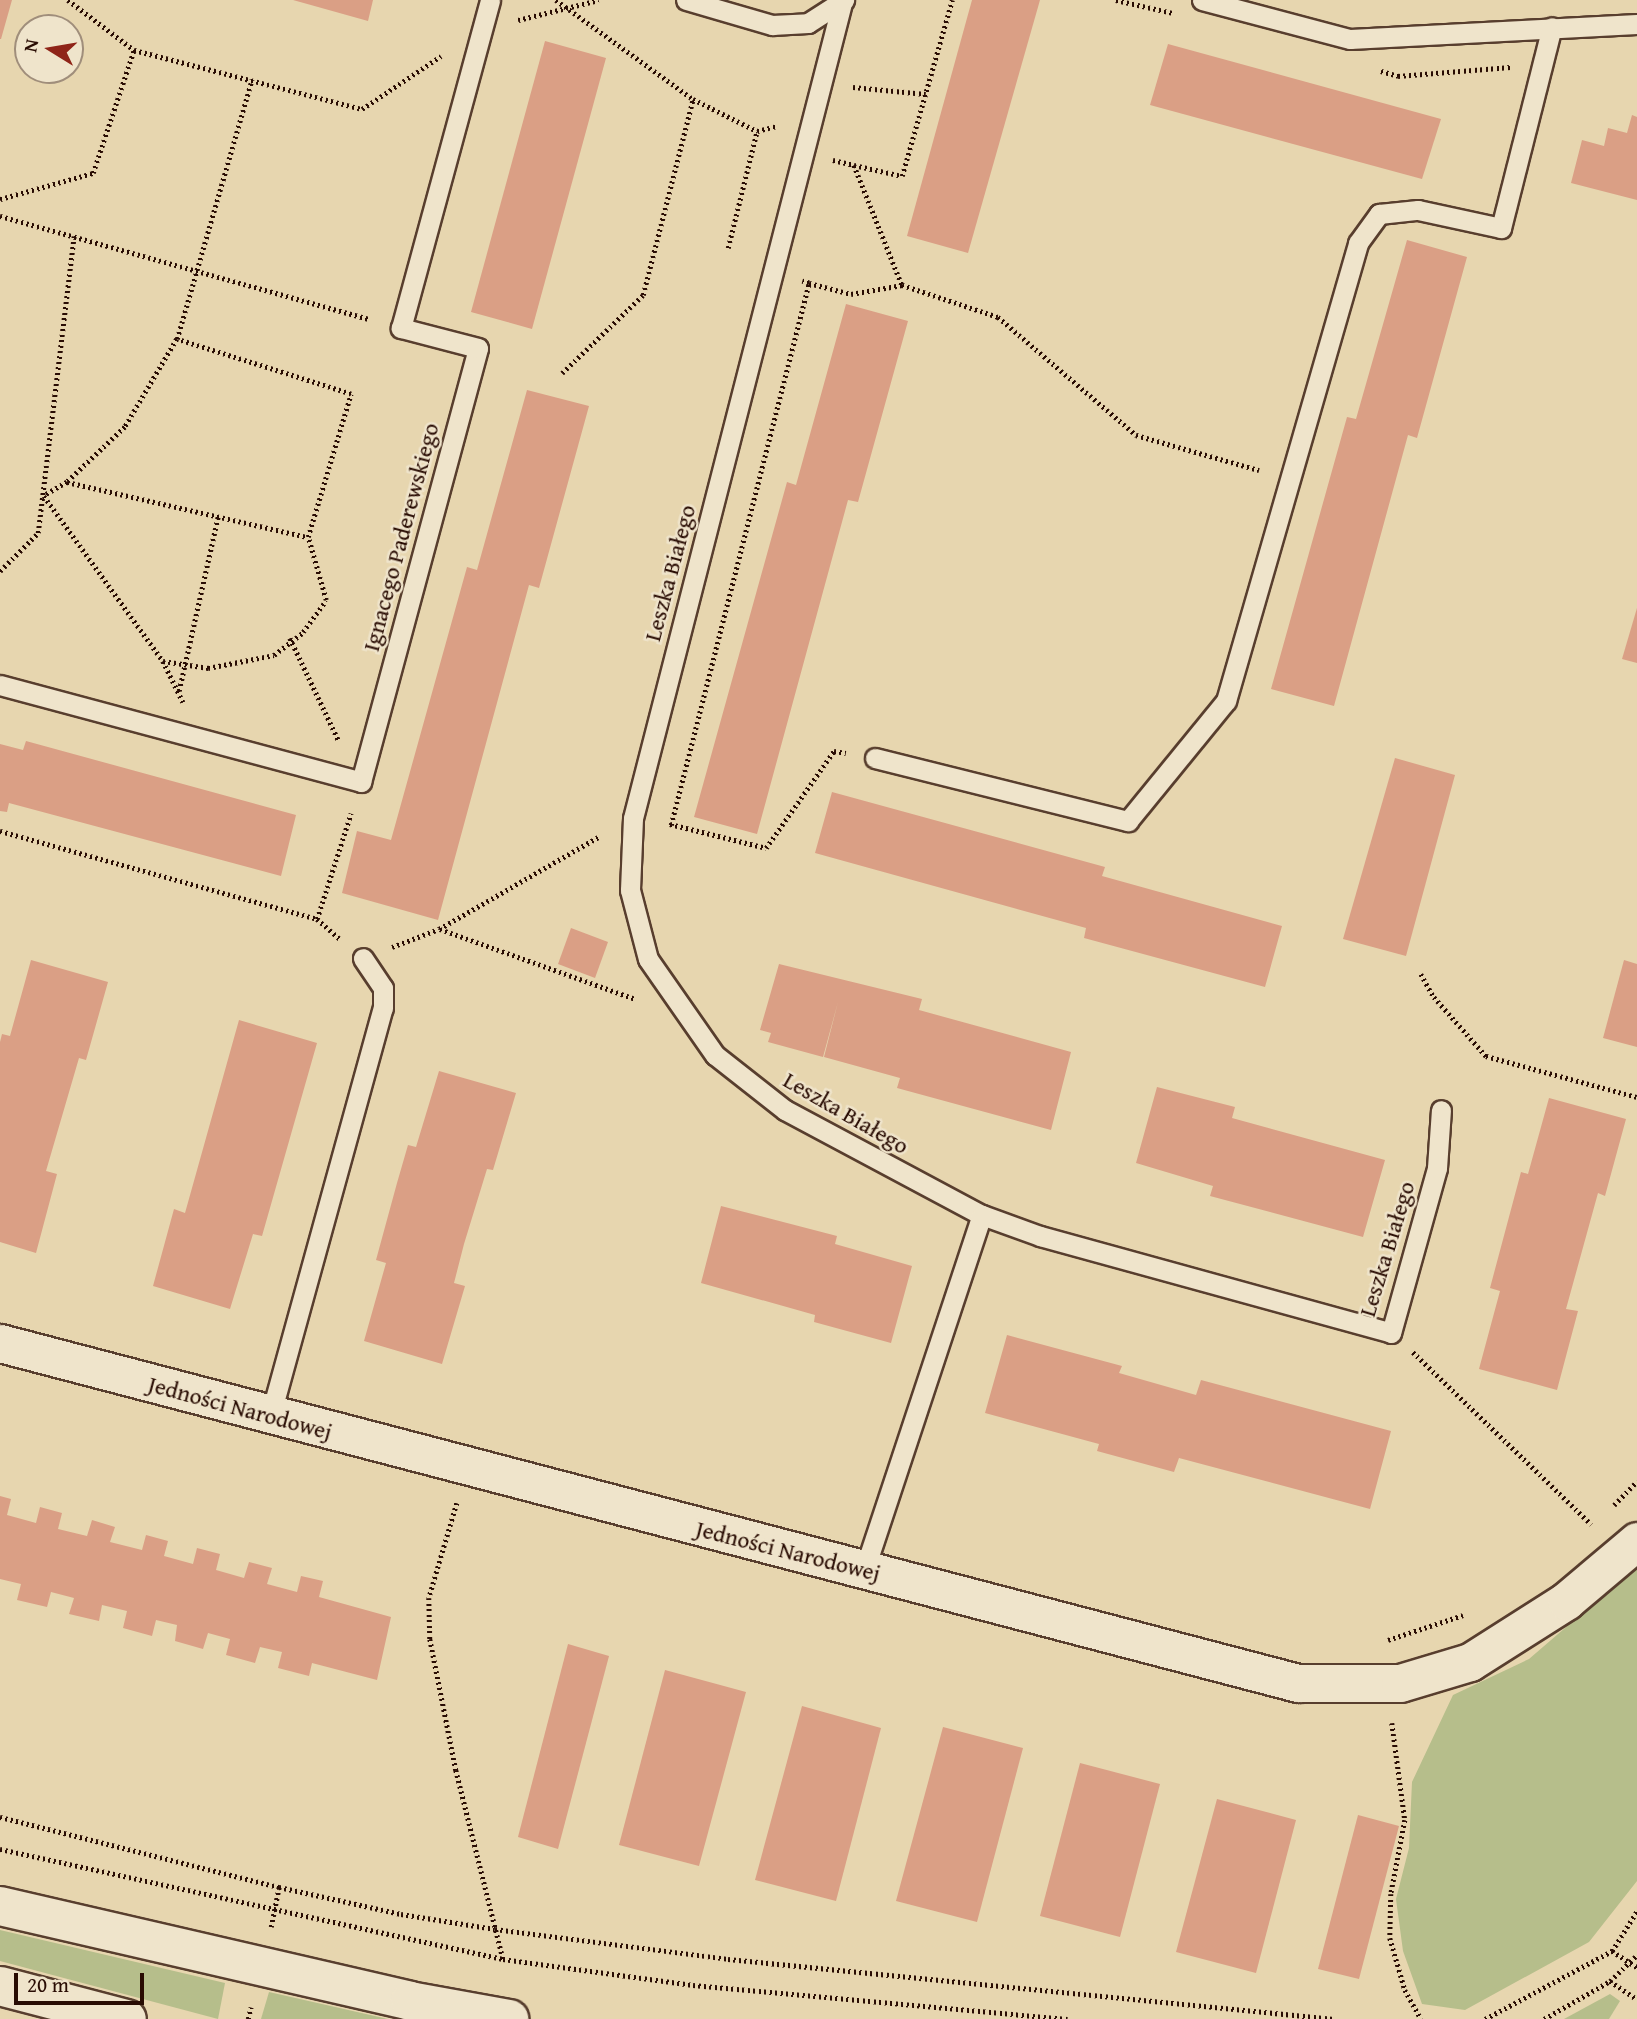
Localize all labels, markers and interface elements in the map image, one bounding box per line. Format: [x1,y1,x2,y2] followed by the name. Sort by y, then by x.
[14,14,84,84] north arrow
[15,36,45,54] text: N
[357,420,445,654] street label: Ignacego Paderewskiego
[639,502,701,644] street label: Leszka Białego
[779,1066,913,1160] street label: Leszka Białego
[1353,1178,1421,1320] street label: Leszka Białego
[145,1370,335,1446] street label: Jedności Narodowej
[693,1515,883,1587] street label: Jedności Narodowej
[18,1960,147,2004] scale bar
[27,1969,69,2000] text: 20 m

